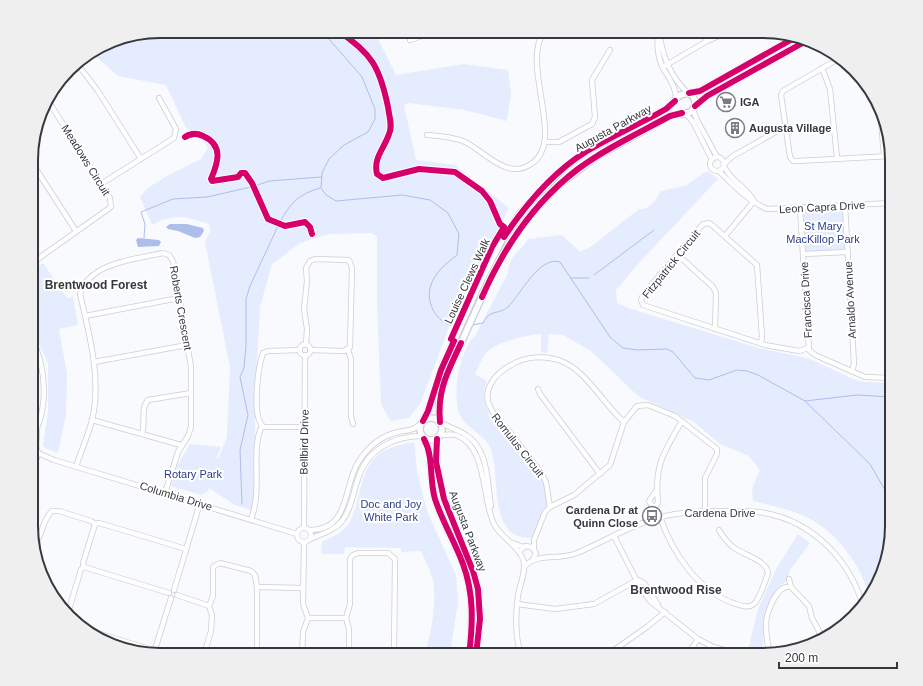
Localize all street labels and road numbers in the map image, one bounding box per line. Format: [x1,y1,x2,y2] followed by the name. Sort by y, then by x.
[573,102,654,154] street label: Augusta Parkway
[59,122,113,198] street label: Meadows Circuit
[779,199,865,215] street label: Leon Capra Drive
[640,227,702,301] street label: Fitzpatrick Circuit
[442,236,492,325] street label: Louise Clews Walk
[842,261,858,339] street label: Arnaldo Avenue
[798,262,814,338] street label: Francisca Drive
[168,265,194,351] street label: Roberts Crescent
[297,409,311,475] street label: Bellbird Drive
[489,411,547,479] street label: Romulus Circuit
[138,479,214,513] street label: Columbia Drive
[447,489,489,574] street label: Augusta Parkway
[685,507,755,519] street label: Cardena Drive

